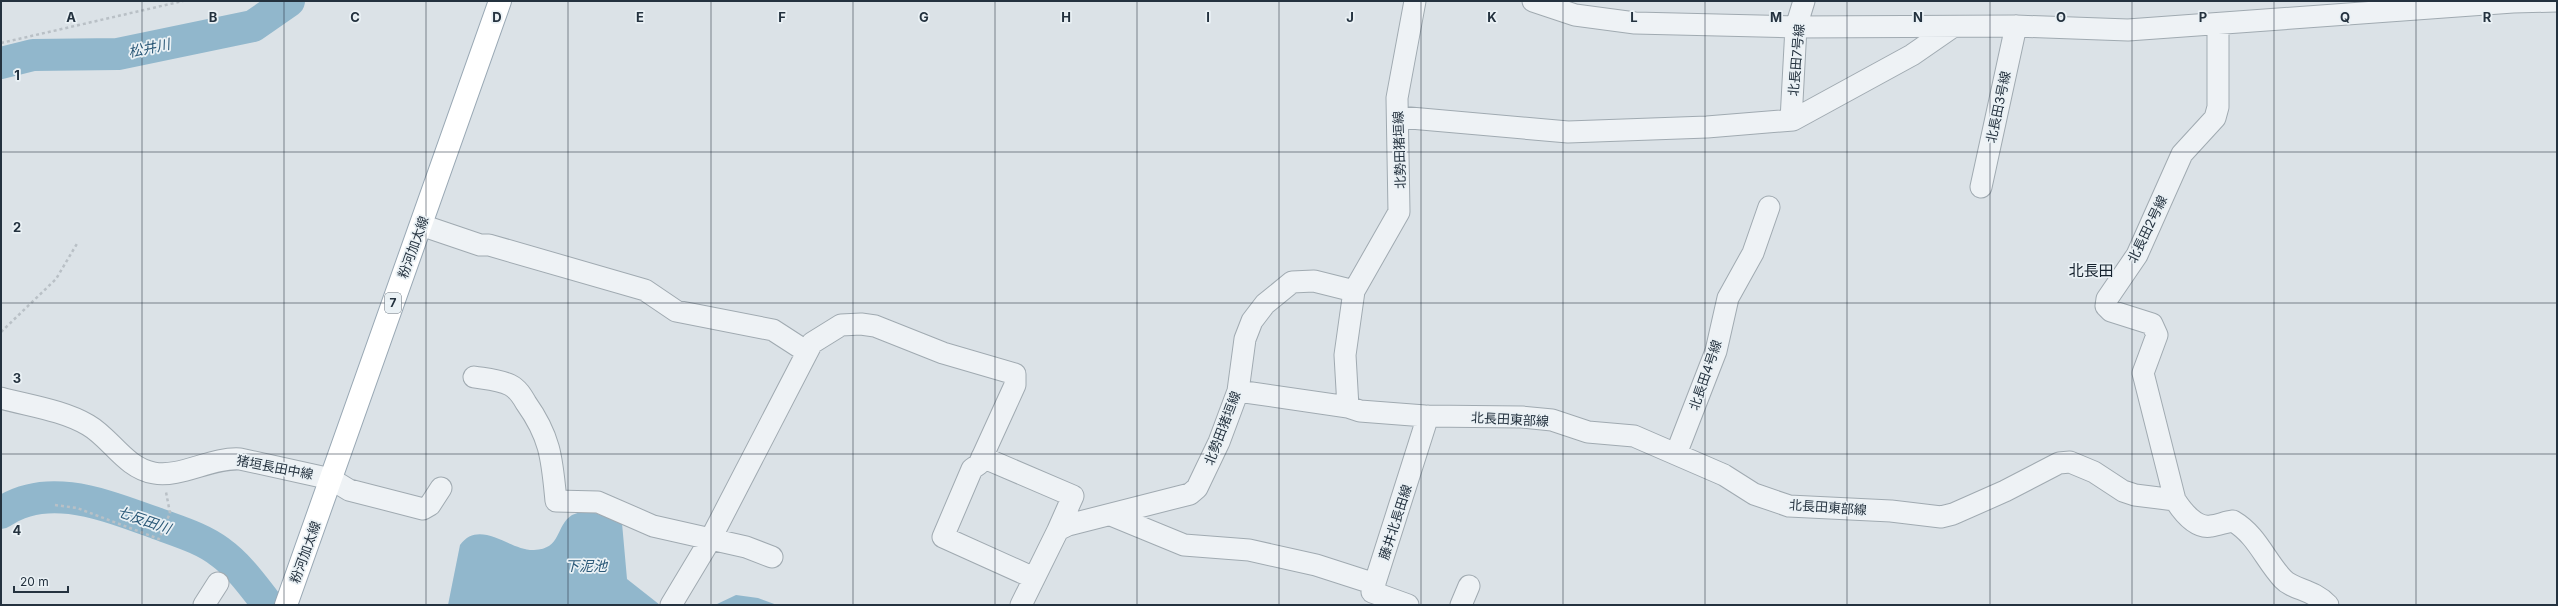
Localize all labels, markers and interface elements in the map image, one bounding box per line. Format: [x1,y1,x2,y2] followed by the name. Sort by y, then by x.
[66,9,76,25] text: A
[209,9,218,25] text: B
[350,9,360,25] text: C
[492,9,502,25] text: D
[636,9,644,25] text: E
[778,9,786,25] text: F
[919,9,929,25] text: G
[1061,9,1071,25] text: H
[1206,9,1210,25] text: I
[1346,9,1354,25] text: J
[1487,9,1497,25] text: K
[1630,9,1638,25] text: L
[1770,9,1782,25] text: M
[1913,9,1923,25] text: N
[2056,9,2066,25] text: O
[2199,9,2207,25] text: P
[2340,9,2350,25] text: Q
[2483,9,2492,25] text: R
[1785,23,1807,97] street label: 北長田7号線
[127,34,173,60] water label: 松井川
[14,67,20,83] text: 1
[1983,70,2013,144] street label: 北長田3号線
[1390,111,1408,189] street label: 北勢田猪垣線
[2124,193,2170,265] street label: 北長田2号線
[394,214,432,280] street label: 粉河加太線
[13,219,21,235] text: 2
[2068,261,2114,280] district label: 北長田
[385,293,401,313] road number: 7
[1685,338,1725,412] street label: 北長田4号線
[13,370,21,386] text: 3
[1201,389,1243,467] street label: 北勢田猪垣線
[1471,409,1549,429] street label: 北長田東部線
[235,452,315,482] street label: 猪垣長田中線
[1375,482,1415,562] street label: 藤井北長田線
[1789,496,1867,518] street label: 北長田東部線
[115,502,175,537] water label: 七反田川
[286,519,324,585] street label: 粉河加太線
[13,522,22,538] text: 4
[565,557,609,574] water label: 下泥池
[14,568,68,594] scale bar
[20,574,49,589] text: 20 m

